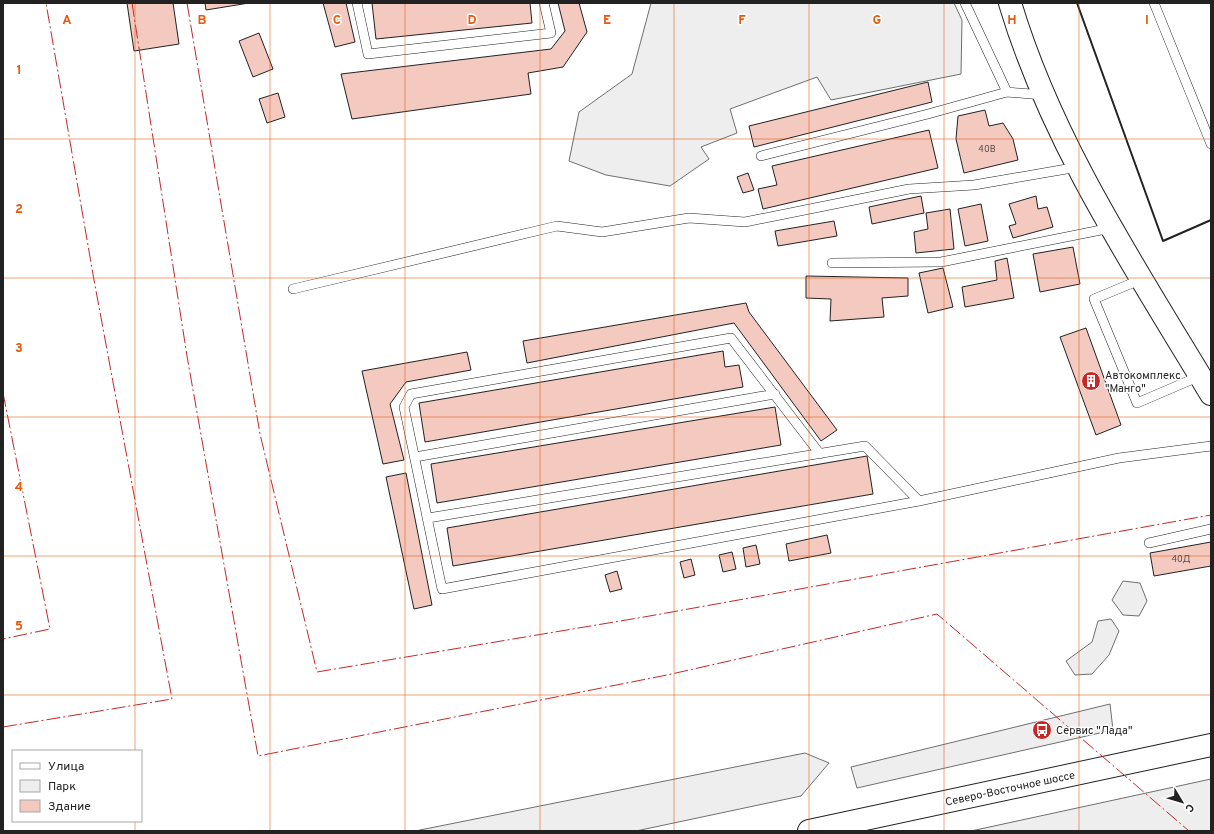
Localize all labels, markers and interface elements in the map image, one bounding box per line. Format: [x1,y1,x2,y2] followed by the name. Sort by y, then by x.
[62,13,72,29] text: A
[198,13,207,29] text: B
[333,13,341,29] text: C
[467,13,477,29] text: D
[603,13,611,29] text: E
[738,13,746,29] text: F
[873,13,882,29] text: G
[1007,13,1017,29] text: H
[1145,13,1149,29] text: I
[16,63,22,79] text: 1
[978,144,996,155] house number: 40В
[15,202,23,218] text: 2
[15,341,23,357] text: 3
[1105,369,1181,396] place label: Автокомплекс "Манго"
[1080,370,1102,392] building icon: Автокомплекс "Манго"
[15,480,23,496] text: 4
[1171,554,1191,565] house number: 40Д
[15,619,23,635] text: 5
[1031,719,1053,741] bus stop icon: Сервис "Лада"
[1056,724,1132,738] place label: Сервис "Лада"
[12,750,142,822] legend
[48,759,84,775] text: Улица
[944,768,1076,810] street label: Северо-Восточное шоссе
[48,779,76,795] text: Парк
[1162,782,1202,822] north arrow
[48,799,91,815] text: Здание
[1181,800,1197,815] text: С

